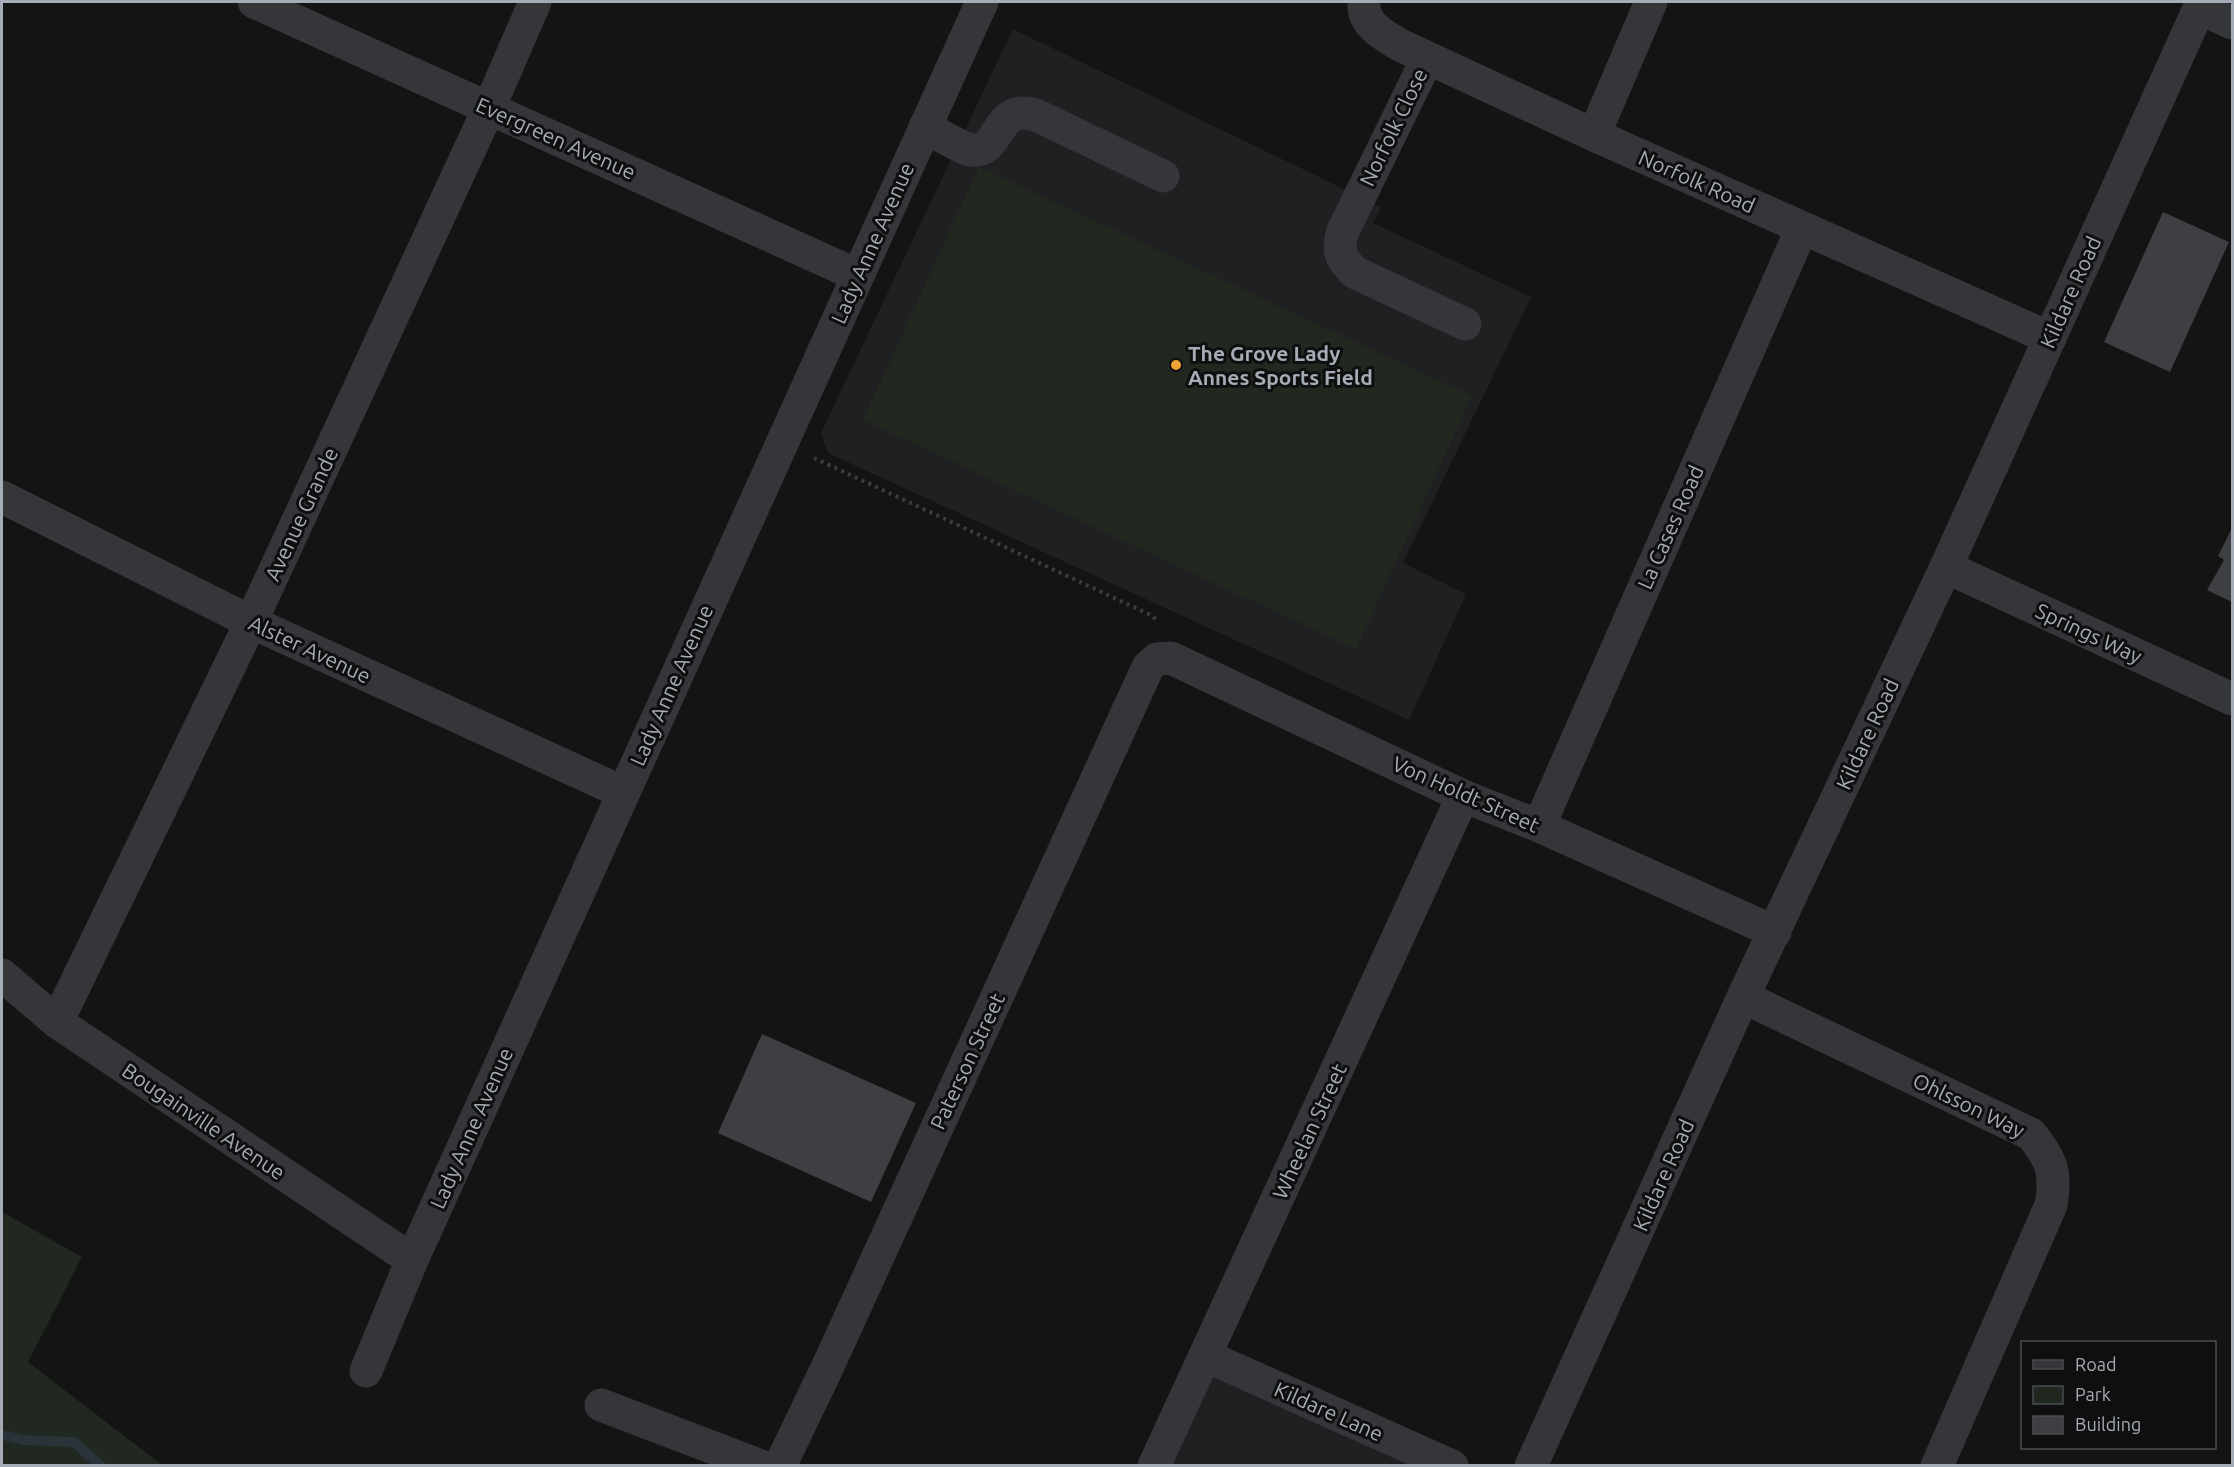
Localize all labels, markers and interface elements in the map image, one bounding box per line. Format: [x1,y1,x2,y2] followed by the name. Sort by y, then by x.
[1354,64,1432,190] street label: Norfolk Close
[473,92,639,184] street label: Evergreen Avenue
[1635,145,1759,217] street label: Norfolk Road
[826,159,918,327] street label: Lady Anne Avenue
[2035,232,2105,352] street label: Kildare Road
[1188,341,1373,389] place label: The Grove Lady Annes Sports Field
[1169,358,1183,372] marker: The Grove Lady Annes Sports Field
[260,444,342,584] street label: Avenue Grande
[1632,461,1708,593] street label: La Cases Road
[2032,598,2146,668] street label: Springs Way
[625,601,717,769] street label: Lady Anne Avenue
[245,610,375,688] street label: Alster Avenue
[1831,675,1903,793] street label: Kildare Road
[1389,751,1543,837] street label: Von Holdt Street
[925,989,1009,1133] street label: Paterson Street
[425,1044,517,1212] street label: Lady Anne Avenue
[118,1058,290,1184] street label: Bougainville Avenue
[1267,1060,1351,1202] street label: Wheelan Street
[1909,1068,2029,1142] street label: Ohlsson Way
[1628,1115,1698,1235] street label: Kildare Road
[2021,1341,2216,1449] legend
[2075,1354,2117,1374] text: Road
[1271,1376,1387,1446] street label: Kildare Lane
[2075,1384,2111,1404] text: Park
[2075,1414,2141,1434] text: Building

